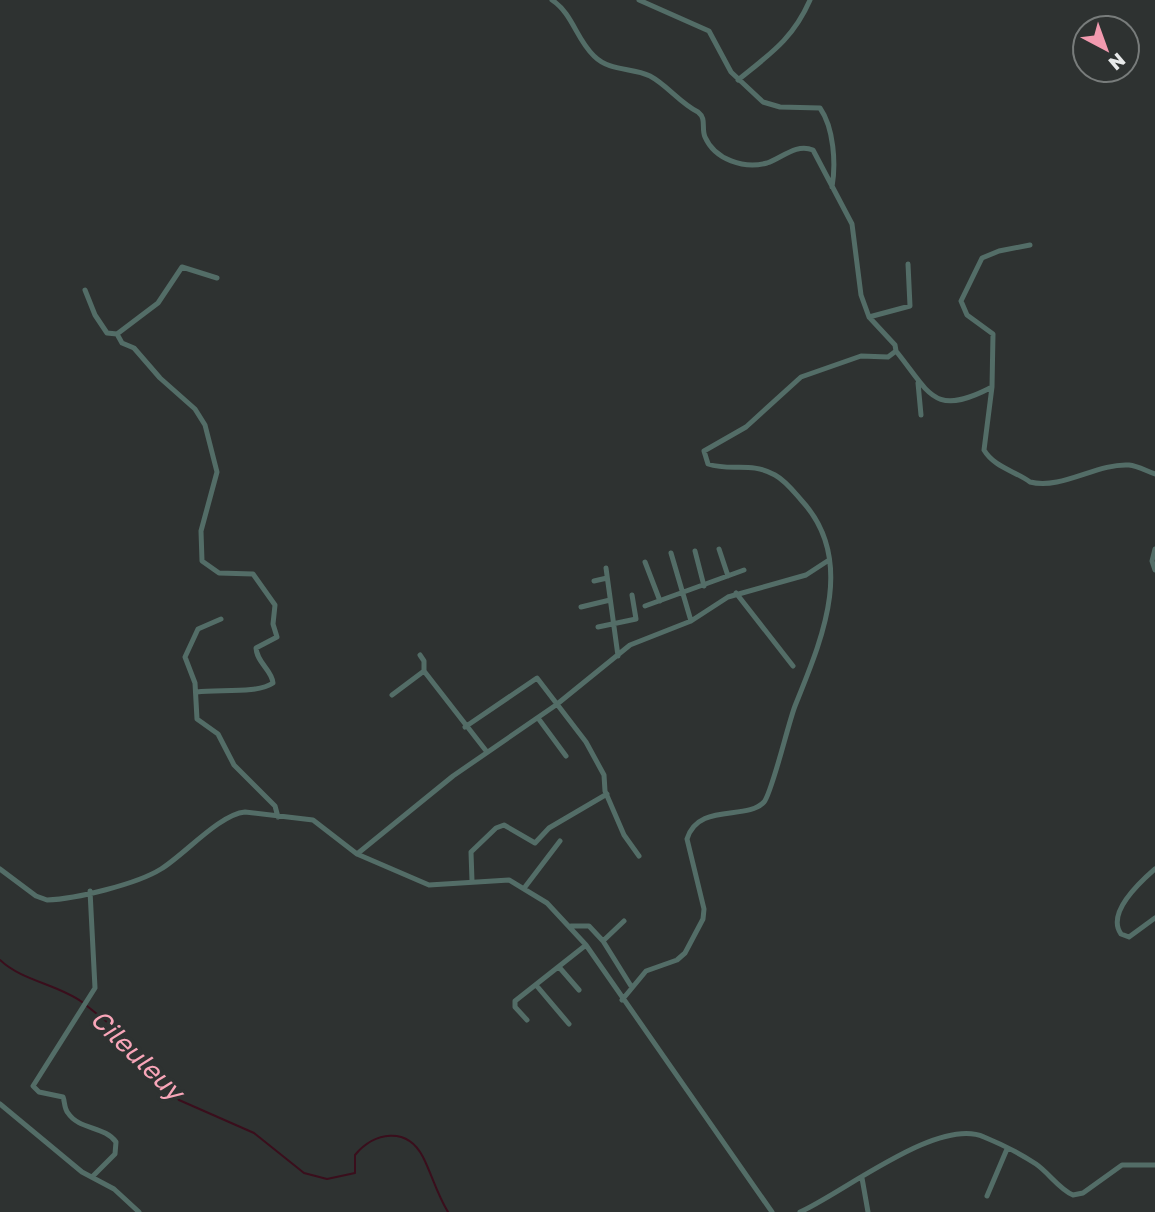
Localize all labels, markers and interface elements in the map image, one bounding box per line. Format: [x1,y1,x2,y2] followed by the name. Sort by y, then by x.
[1071,14,1141,84] north arrow
[1104,49,1130,76] text: N
[85,1003,193,1109] water label: Cileuleuy

